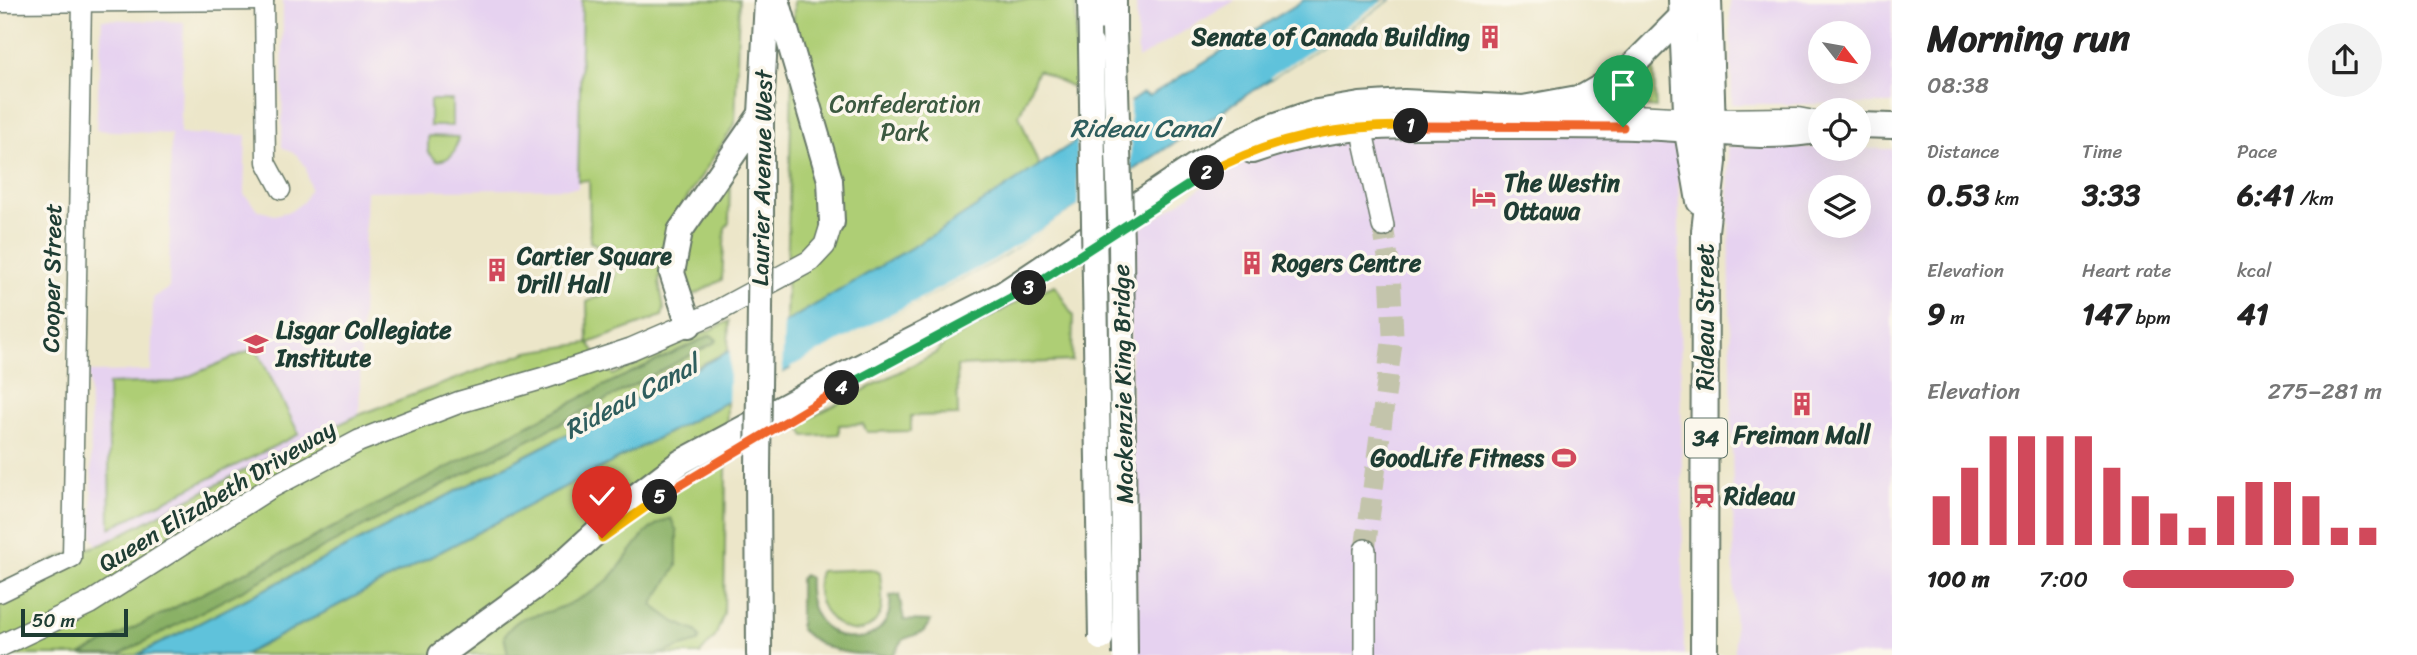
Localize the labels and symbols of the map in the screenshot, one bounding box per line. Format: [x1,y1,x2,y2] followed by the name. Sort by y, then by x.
[1191,16,1470,58] place label: Senate of Canada Building
[1808,21,1871,84] north arrow
[1476,23,1504,51] building icon: Senate of Canada Building
[1593,55,1653,127] pin
[739,68,785,286] street label: Laurier Avenue West
[830,83,980,153] park label: Confederation Park
[1070,105,1223,151] water label: Rideau Canal
[1394,108,1428,144] pin: 1
[1190,156,1224,190] pin: 2
[1504,162,1620,232] place label: The Westin Ottawa
[1470,183,1498,211] hotel icon: The Westin Ottawa
[30,203,74,353] street label: Cooper Street
[516,235,672,305] place label: Cartier Square Drill Hall
[1271,242,1422,284] place label: Rogers Centre
[1684,243,1726,391] street label: Rideau Street
[1238,249,1266,277] building icon: Rogers Centre
[483,256,511,284] building icon: Cartier Square Drill Hall
[1100,264,1146,504] street label: Mackenzie King Bridge
[1012,270,1046,306] pin: 3
[274,309,452,379] place label: Lisgar Collegiate Institute
[242,330,270,358] school or university icon: Lisgar Collegiate Institute
[555,339,712,452] water label: Rideau Canal
[824,370,860,406] pin: 4
[1788,390,1816,418] building icon: Freiman Mall
[90,408,344,584] street label: Queen Elizabeth Driveway
[1733,414,1872,456] place label: Freiman Mall
[1685,418,1727,458] road number: 34
[1371,437,1545,479] place label: GoodLife Fitness
[1550,444,1578,472] sports icon: GoodLife Fitness
[572,466,632,538] pin
[1723,475,1796,517] place label: Rideau
[642,480,678,514] pin: 5
[1690,482,1718,510] station icon: Rideau
[21,606,128,638] scale bar

